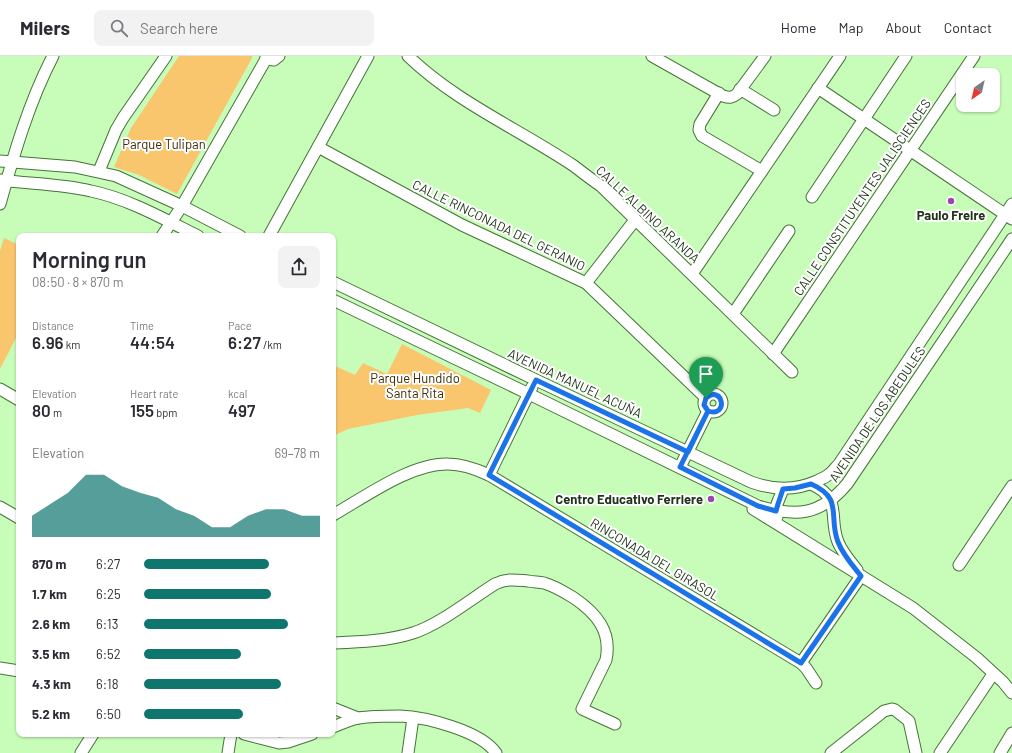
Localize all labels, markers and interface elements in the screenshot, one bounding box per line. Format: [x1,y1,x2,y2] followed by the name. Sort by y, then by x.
[94,10,374,46] search box
[20,16,70,39] text: Milers
[108,17,130,39] icon: search
[140,19,218,37] text: Search here
[781,19,817,36] text: Home
[839,19,863,36] text: Map
[885,19,922,36] text: About
[944,19,992,36] text: Contact
[956,68,1000,112] north arrow
[956,68,1000,112] map controls
[790,96,934,298] street label: CALLE CONSTITUYENTES JALISCIENCES
[122,136,206,152] park label: Parque Tulipan
[593,162,703,266] street label: CALLE ALBINO ARANDA
[410,176,588,274] street label: CALLE RINCONADA DEL GERANIO
[946,196,956,206] marker: Paulo Freire
[917,207,985,223] place label: Paulo Freire
[32,246,146,272] text: Morning run
[278,246,320,288] button: share
[32,274,124,290] text: 08:50 · 8 × 870 m
[32,319,74,332] text: Distance
[130,319,154,332] text: Time
[228,319,252,332] text: Pace
[32,332,64,352] text: 6.96
[130,332,175,352] text: 44:54
[228,332,261,352] text: 6:27
[64,338,80,351] text: km
[261,338,282,351] text: /km
[826,343,928,485] street label: AVENIDA DE LOS ABEDULES
[505,345,645,421] street label: AVENIDA MANUEL ACUÑA
[689,357,723,398] pin
[695,363,717,385] icon: arrive
[370,370,460,401] park label: Parque Hundido Santa Rita
[32,387,76,400] text: Elevation
[130,387,178,400] text: Heart rate
[228,387,247,400] text: kcal
[32,400,51,420] text: 80
[130,400,154,420] text: 155
[228,400,255,420] text: 497
[51,406,62,419] text: m
[154,406,177,419] text: bpm
[32,445,84,461] text: Elevation
[274,445,320,461] text: 69–78 m
[555,491,703,507] place label: Centro Educativo Ferriere
[706,494,716,504] marker: Centro Educativo Ferriere
[588,514,722,604] street label: RINCONADA DEL GIRASOL
[32,556,66,572] text: 870 m
[96,556,120,572] text: 6:27
[32,586,67,602] text: 1.7 km
[96,586,121,602] text: 6:25
[32,616,70,632] text: 2.6 km
[96,616,118,632] text: 6:13
[32,646,70,662] text: 3.5 km
[96,646,121,662] text: 6:52
[32,676,71,692] text: 4.3 km
[96,676,118,692] text: 6:18
[32,706,70,722] text: 5.2 km
[96,706,121,722] text: 6:50

